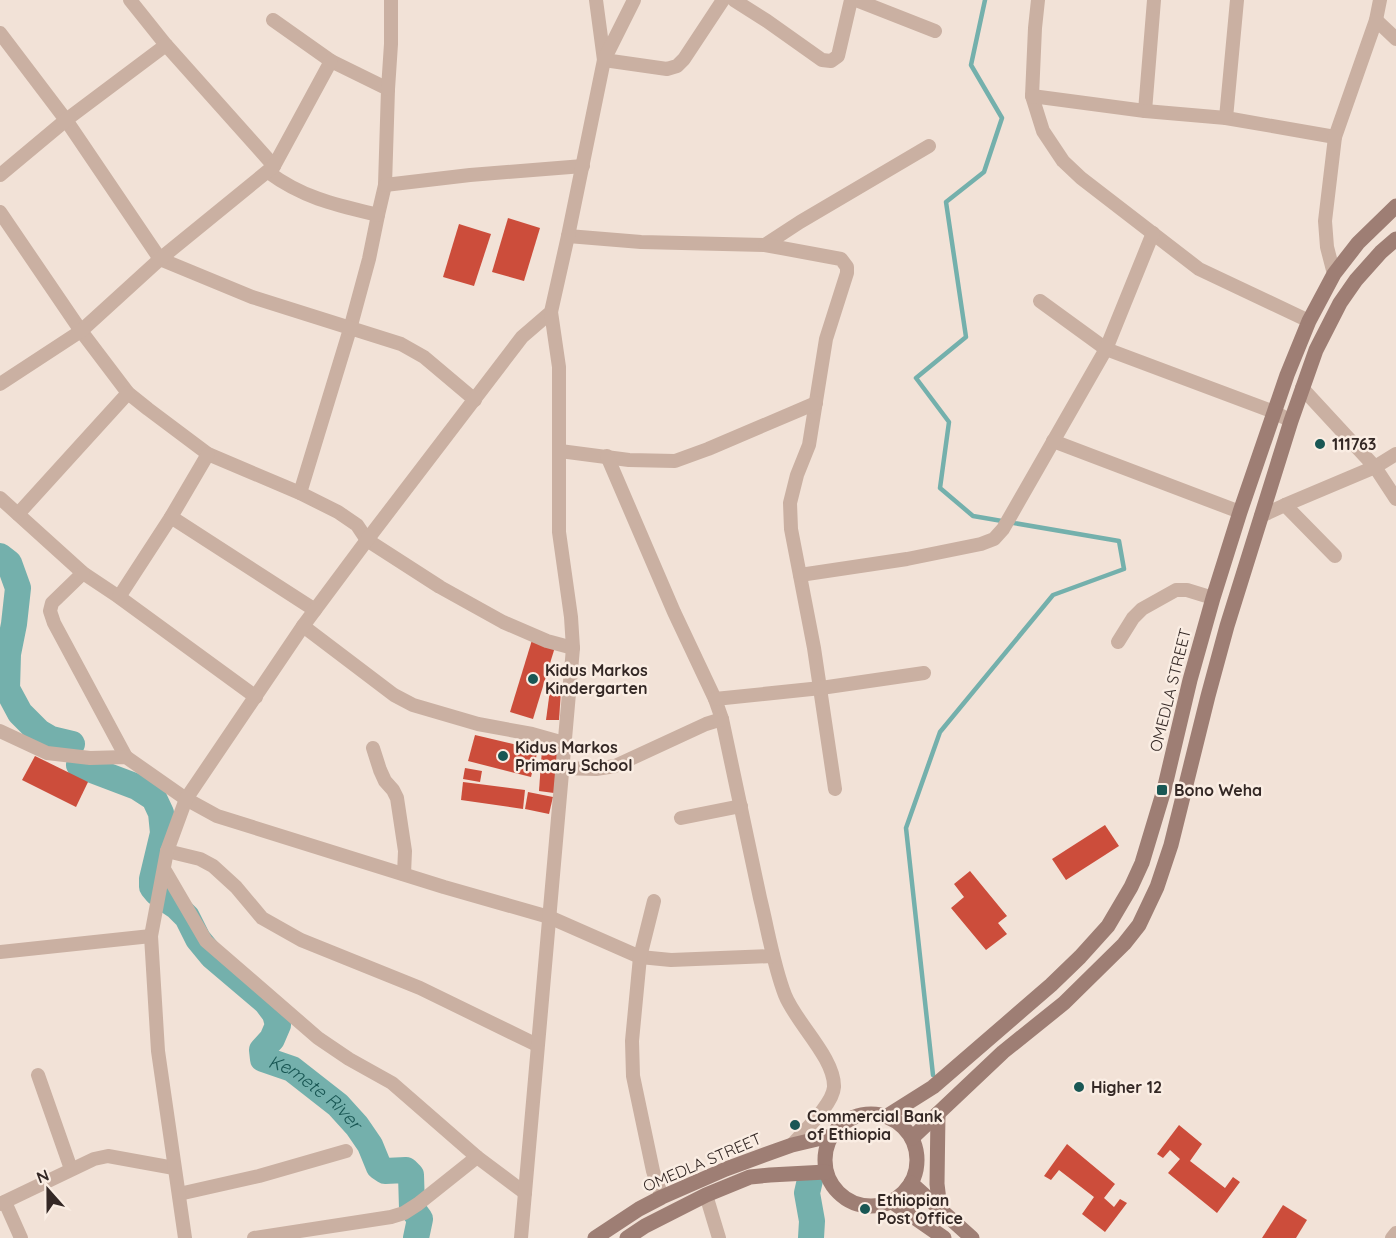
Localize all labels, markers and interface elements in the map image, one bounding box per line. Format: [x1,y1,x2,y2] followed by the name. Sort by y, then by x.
[1332,434,1376,454] place label: 111763
[1313,437,1327,451] marker: 111763
[1145,626,1195,754] street label: OMEDLA STREET
[545,660,648,698] place label: Kidus Markos Kindergarten
[526,672,540,686] marker: Kidus Markos Kindergarten
[515,737,633,775] place label: Kidus Markos Primary School
[496,749,510,763] marker: Kidus Markos Primary School
[1174,780,1262,800] place label: Bono Weha
[1155,783,1169,797] marker: Bono Weha
[266,1050,368,1136] water label: Kemete River
[1091,1077,1162,1097] place label: Higher 12
[1072,1080,1086,1094] marker: Higher 12
[807,1106,943,1144] place label: Commercial Bank of Ethiopia
[788,1118,802,1132] marker: Commercial Bank of Ethiopia
[640,1128,764,1196] street label: OMEDLA STREET
[18,1160,78,1220] north arrow
[34,1165,52,1187] text: N
[877,1190,963,1228] place label: Ethiopian Post Office
[858,1202,872,1216] marker: Ethiopian Post Office

